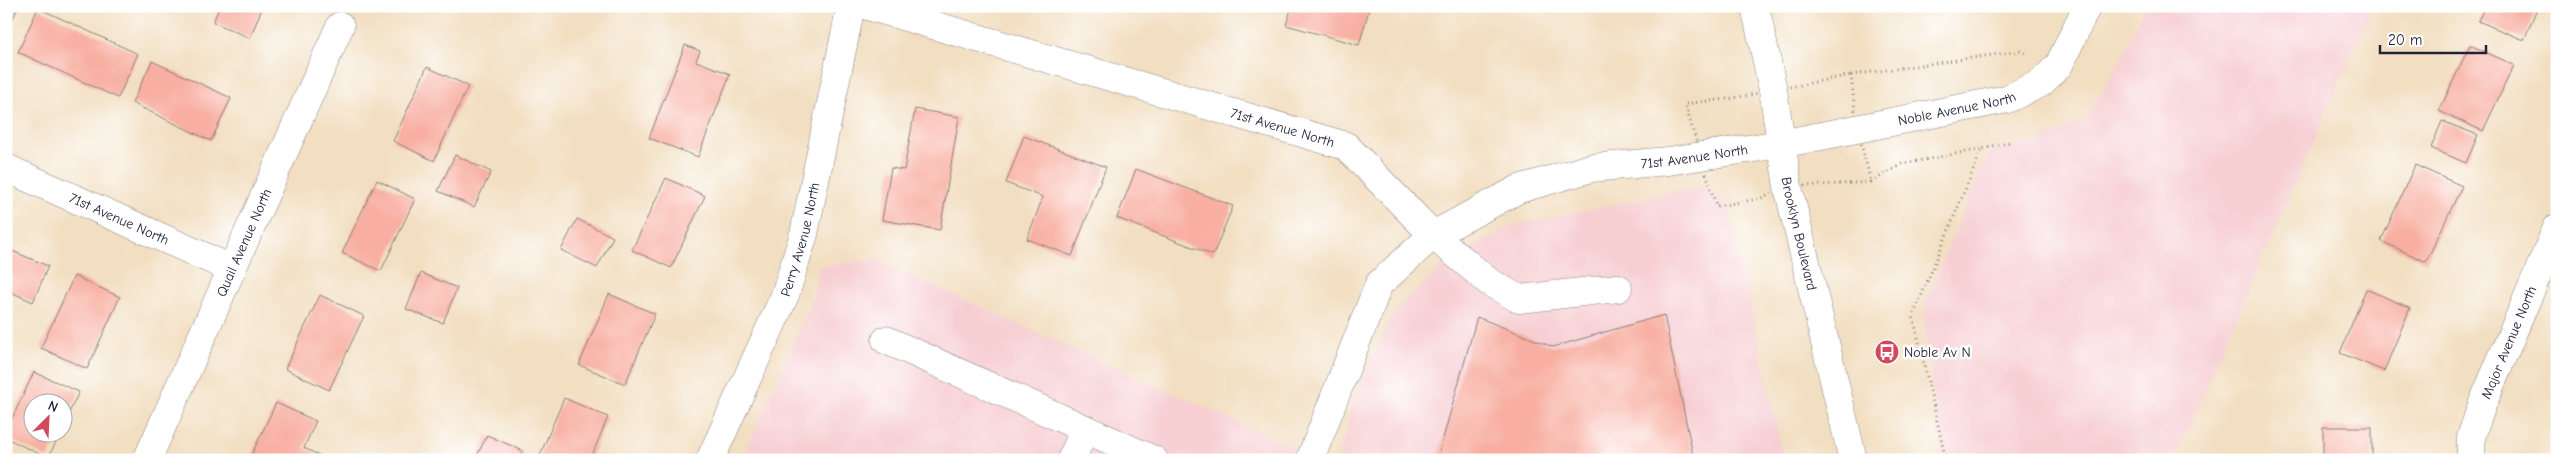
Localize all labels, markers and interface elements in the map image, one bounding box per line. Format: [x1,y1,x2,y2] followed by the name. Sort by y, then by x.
[2380,22,2487,54] scale bar
[2388,31,2422,49] text: 20 m
[1896,88,2019,129] street label: Noble Avenue North
[1228,104,1337,151] street label: 71st Avenue North
[1640,141,1749,172] street label: 71st Avenue North
[1778,176,1821,292] street label: Brooklyn Boulevard
[777,181,823,298] street label: Perry Avenue North
[212,186,275,299] street label: Quail Avenue North
[67,189,172,248] street label: 71st Avenue North
[2477,283,2540,401] street label: Major Avenue North
[1874,339,1900,365] bus stop icon: Noble Av N
[1904,344,1971,361] place label: Noble Av N
[22,394,72,444] north arrow
[45,397,61,416] text: N

